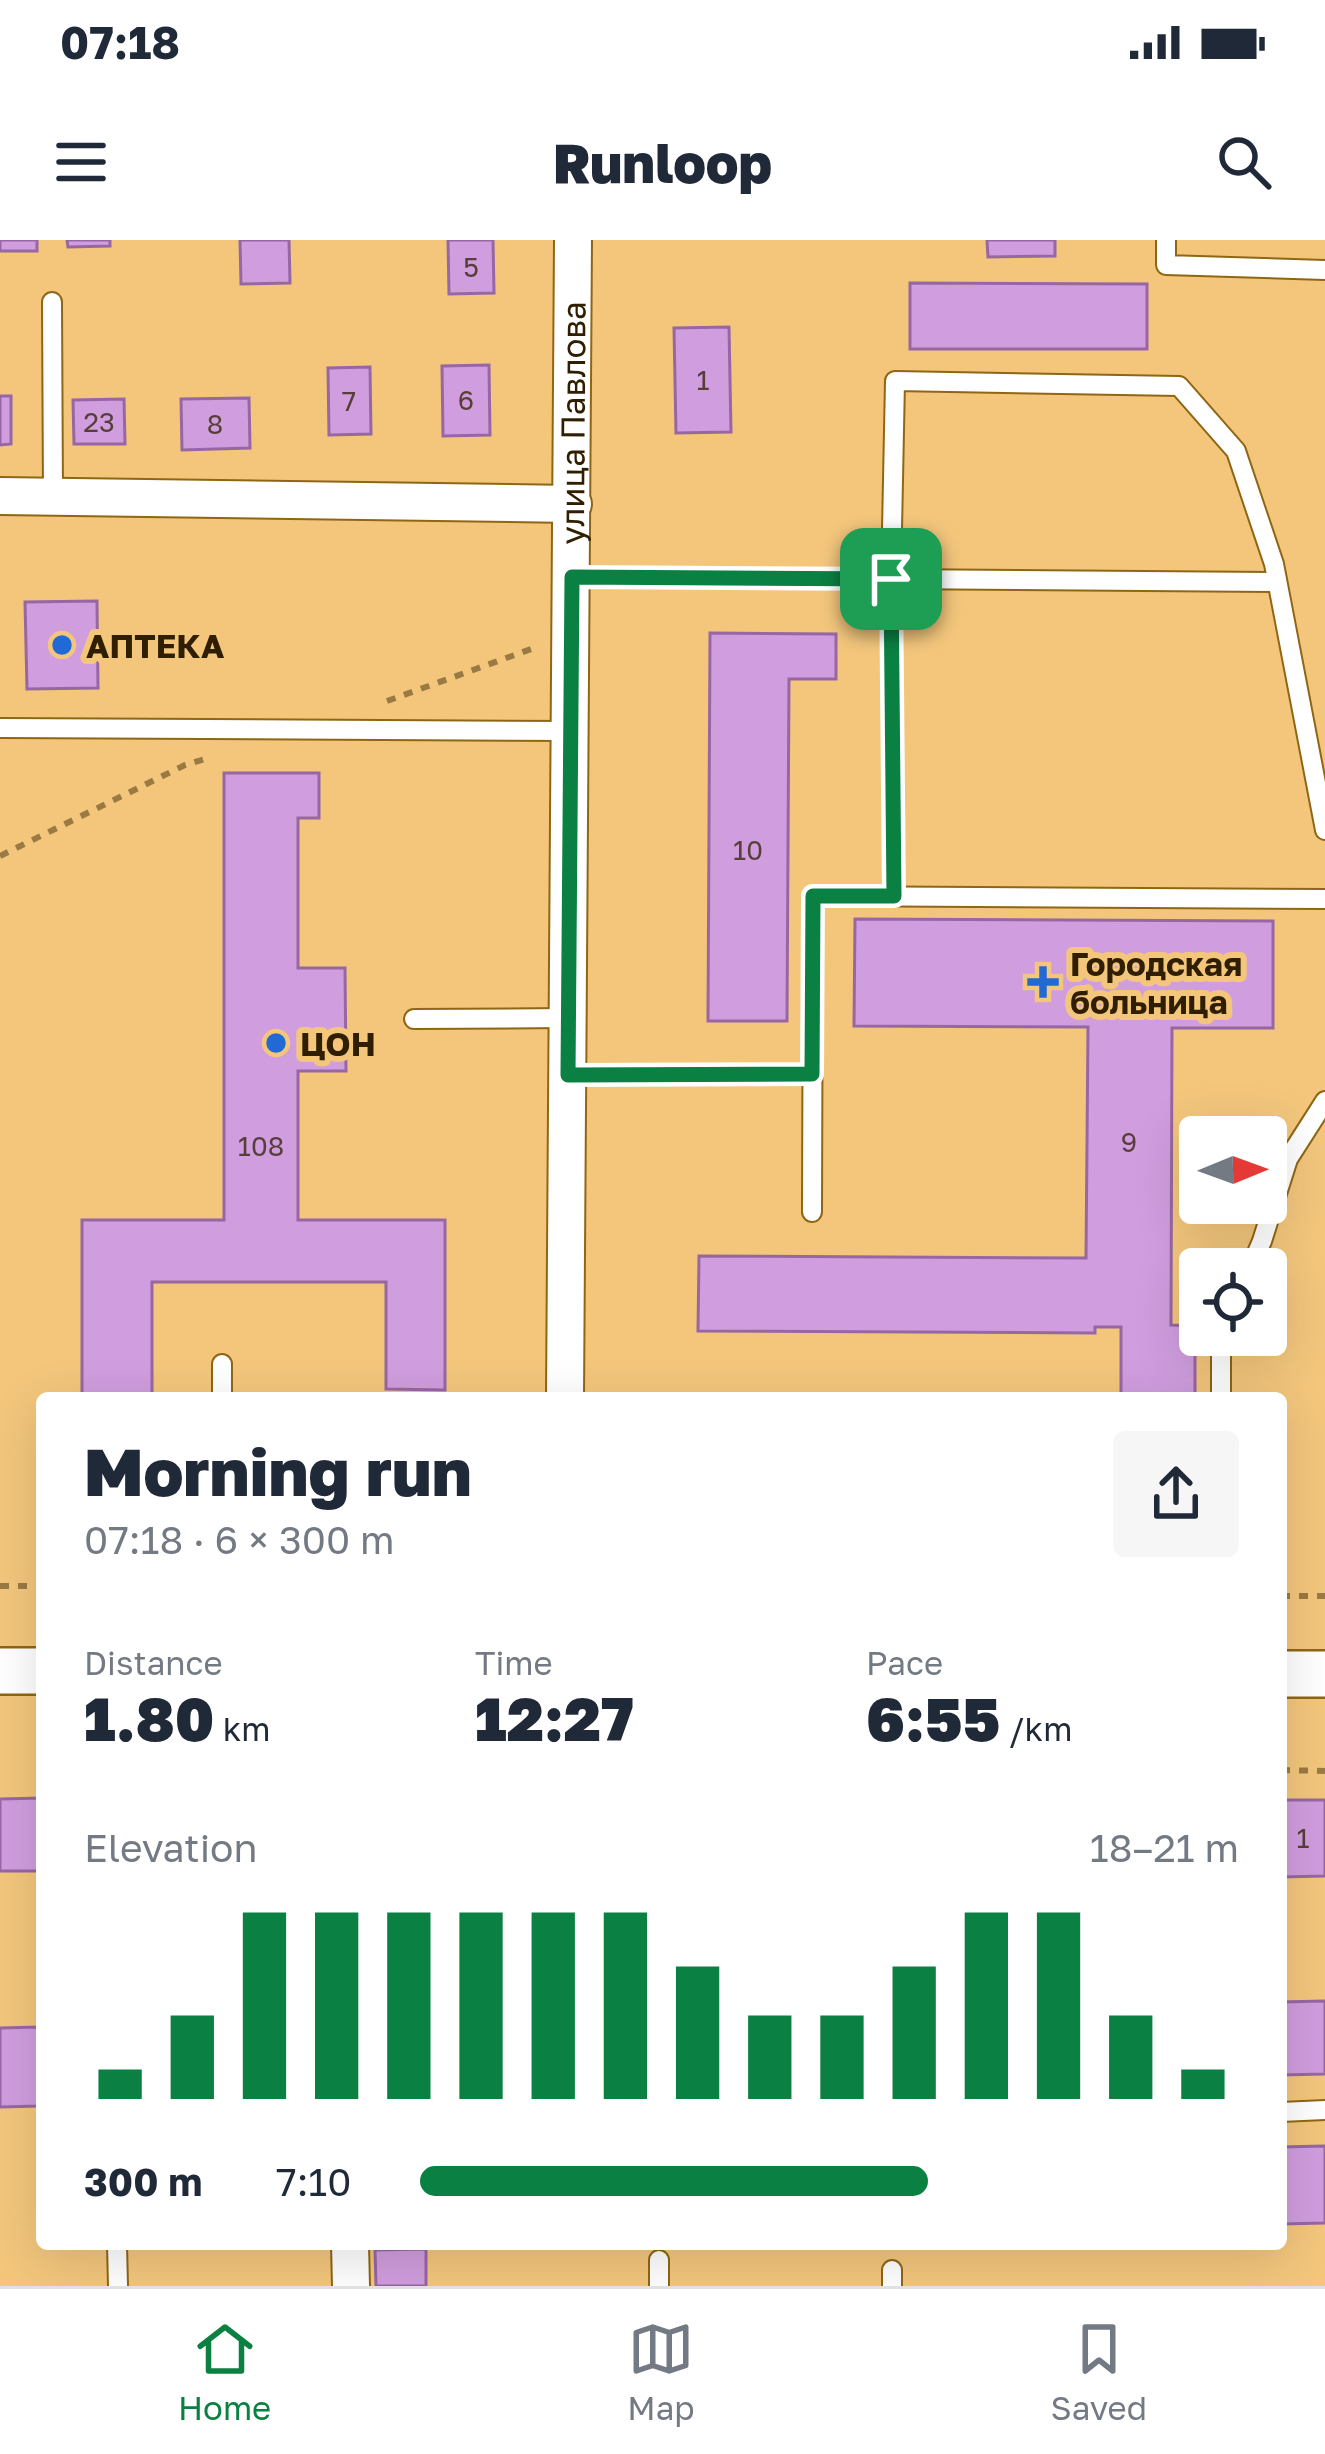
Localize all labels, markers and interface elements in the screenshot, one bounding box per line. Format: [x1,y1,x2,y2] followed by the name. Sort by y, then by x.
[60,15,180,69] text: 07:18
[48,129,114,195] icon: menu
[1211,129,1277,195] icon: search
[553,130,772,195] text: Runloop
[463,251,479,283] house number: 5
[551,301,592,545] street label: улица Павлова
[696,364,710,396] house number: 1
[458,384,474,416] house number: 6
[342,385,356,417] house number: 7
[83,406,115,438] house number: 23
[207,408,223,440] house number: 8
[840,528,942,630] pin
[858,546,924,612] icon: arrive
[86,626,225,665] place label: АПТЕКА
[49,632,75,658] marker: АПТЕКА
[733,834,763,866] house number: 10
[1070,944,1242,1021] place label: Городская больница
[1027,966,1059,998] marker: Городская больница
[300,1024,376,1063] place label: ЦОН
[263,1030,289,1056] marker: ЦОН
[1179,1116,1287,1224] north arrow
[1179,1116,1287,1356] map controls
[1121,1126,1137,1158] house number: 9
[238,1130,284,1162] house number: 108
[1179,1248,1287,1356] button: locate
[84,1431,472,1511] text: Morning run
[1113,1431,1239,1557] button: share
[84,1516,394,1563] text: 07:18 · 6 × 300 m
[84,1643,223,1682] text: Distance
[475,1643,553,1682] text: Time
[866,1643,943,1682] text: Pace
[84,1682,214,1754] text: 1.80
[475,1682,634,1754] text: 12:27
[866,1682,1000,1754] text: 6:55
[214,1709,271,1748] text: km
[1000,1709,1072,1748] text: /km
[1296,1822,1310,1854] house number: 1
[84,1824,257,1871] text: Elevation
[1090,1824,1239,1871] text: 18–21 m
[84,2158,202,2205] text: 300 m
[276,2158,351,2205] text: 7:10
[178,2316,271,2427] tab: Home
[627,2316,695,2427] tab: Map
[1051,2316,1147,2427] tab: Saved

